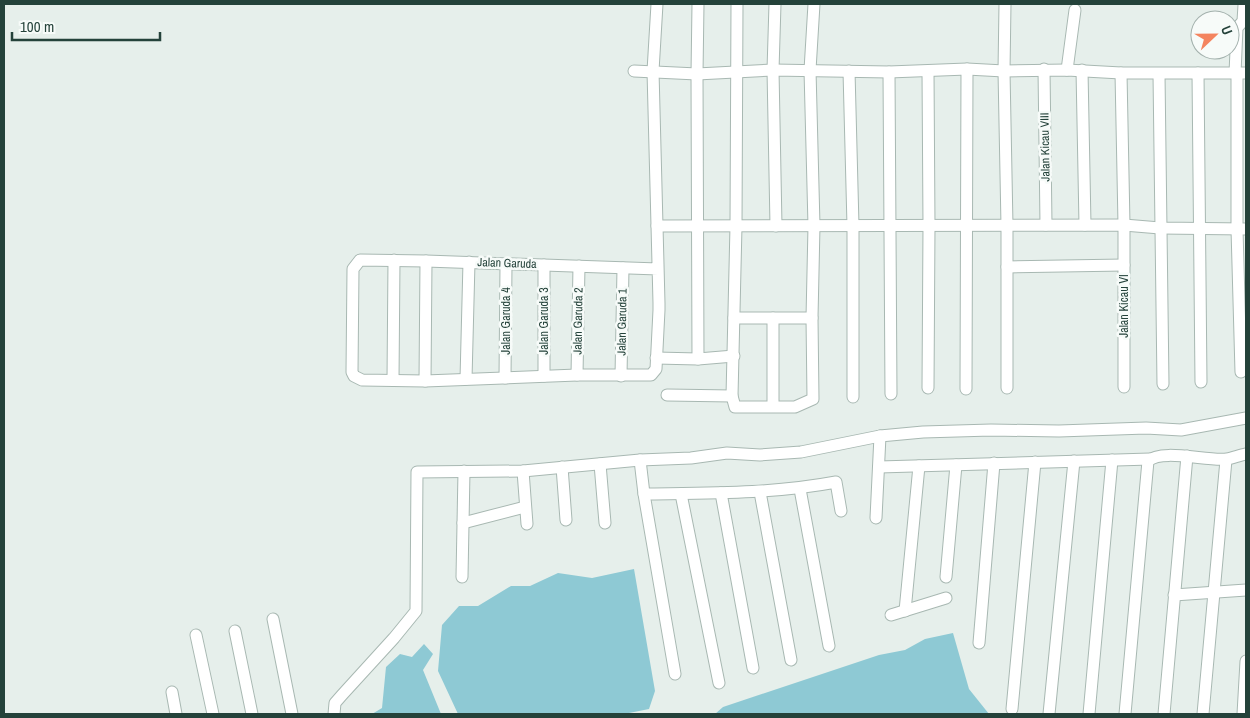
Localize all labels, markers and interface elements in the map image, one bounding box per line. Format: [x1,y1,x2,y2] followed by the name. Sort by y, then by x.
[12,10,160,42] scale bar
[1190,10,1240,60] north arrow
[20,16,54,37] text: 100 m
[1217,23,1237,37] text: U
[1036,112,1054,182] street label: Jalan Kicau VIII
[477,254,537,272] street label: Jalan Garuda
[1116,274,1132,338] street label: Jalan Kicau VI
[498,287,514,355] street label: Jalan Garuda 4
[536,287,552,355] street label: Jalan Garuda 3
[569,287,587,355] street label: Jalan Garuda 2
[613,288,631,356] street label: Jalan Garuda 1

